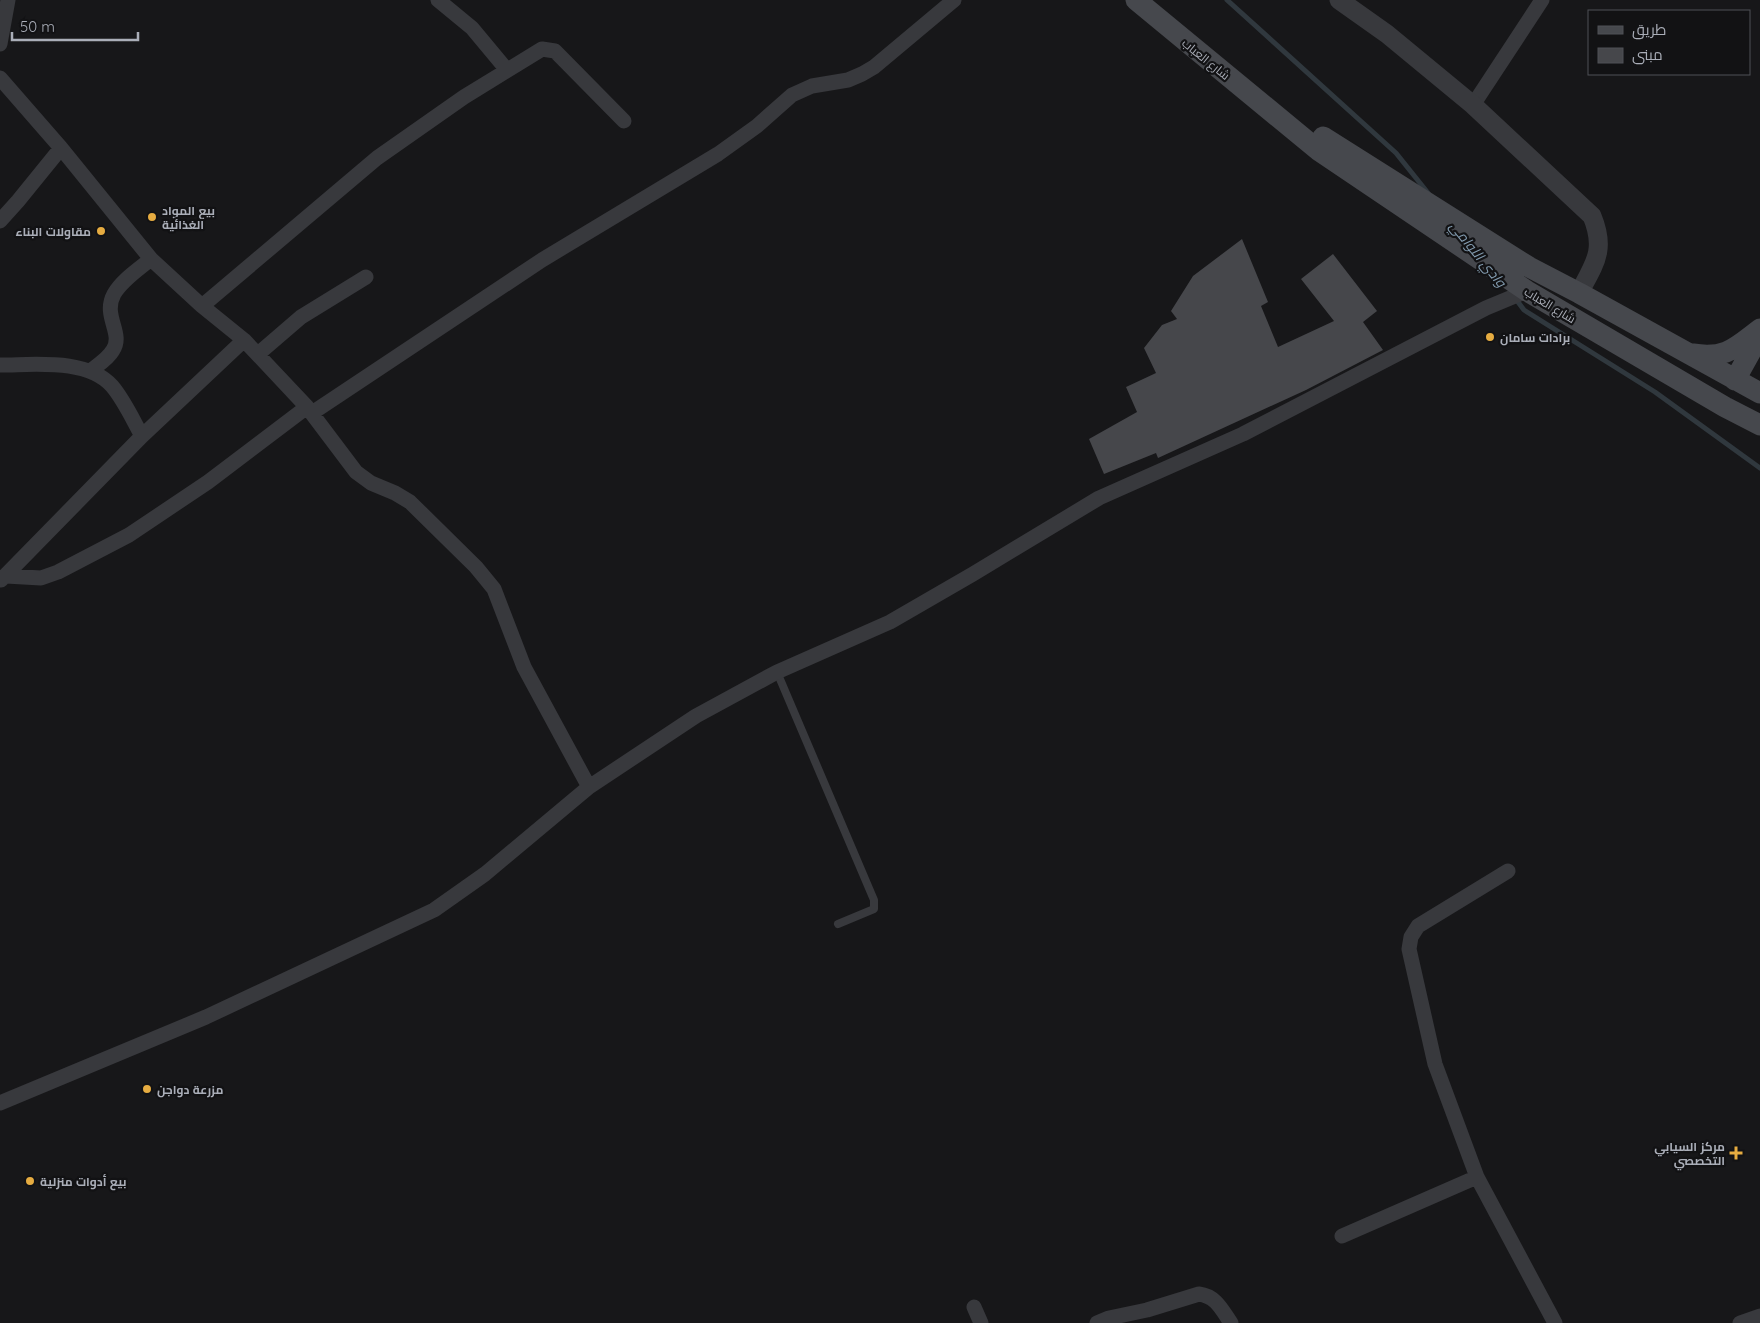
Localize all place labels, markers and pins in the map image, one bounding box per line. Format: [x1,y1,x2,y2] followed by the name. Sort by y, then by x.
[162,203,215,232] place label: بيع المواد الغذائية
[146,211,158,223] marker: بيع المواد الغذائية
[16,224,91,240] place label: مقاولات البناء
[95,225,107,237] marker: مقاولات البناء
[1500,330,1570,346] place label: برادات سامان
[1484,331,1496,343] marker: برادات سامان
[157,1082,223,1098] place label: مزرعة دواجن
[141,1083,153,1095] marker: مزرعة دواجن
[1654,1139,1725,1171] place label: مركز السيابي التخصصي
[1729,1146,1743,1160] marker: مركز السيابي التخصصي
[40,1174,127,1191] place label: بيع أدوات منزلية
[24,1175,36,1187] marker: بيع أدوات منزلية

